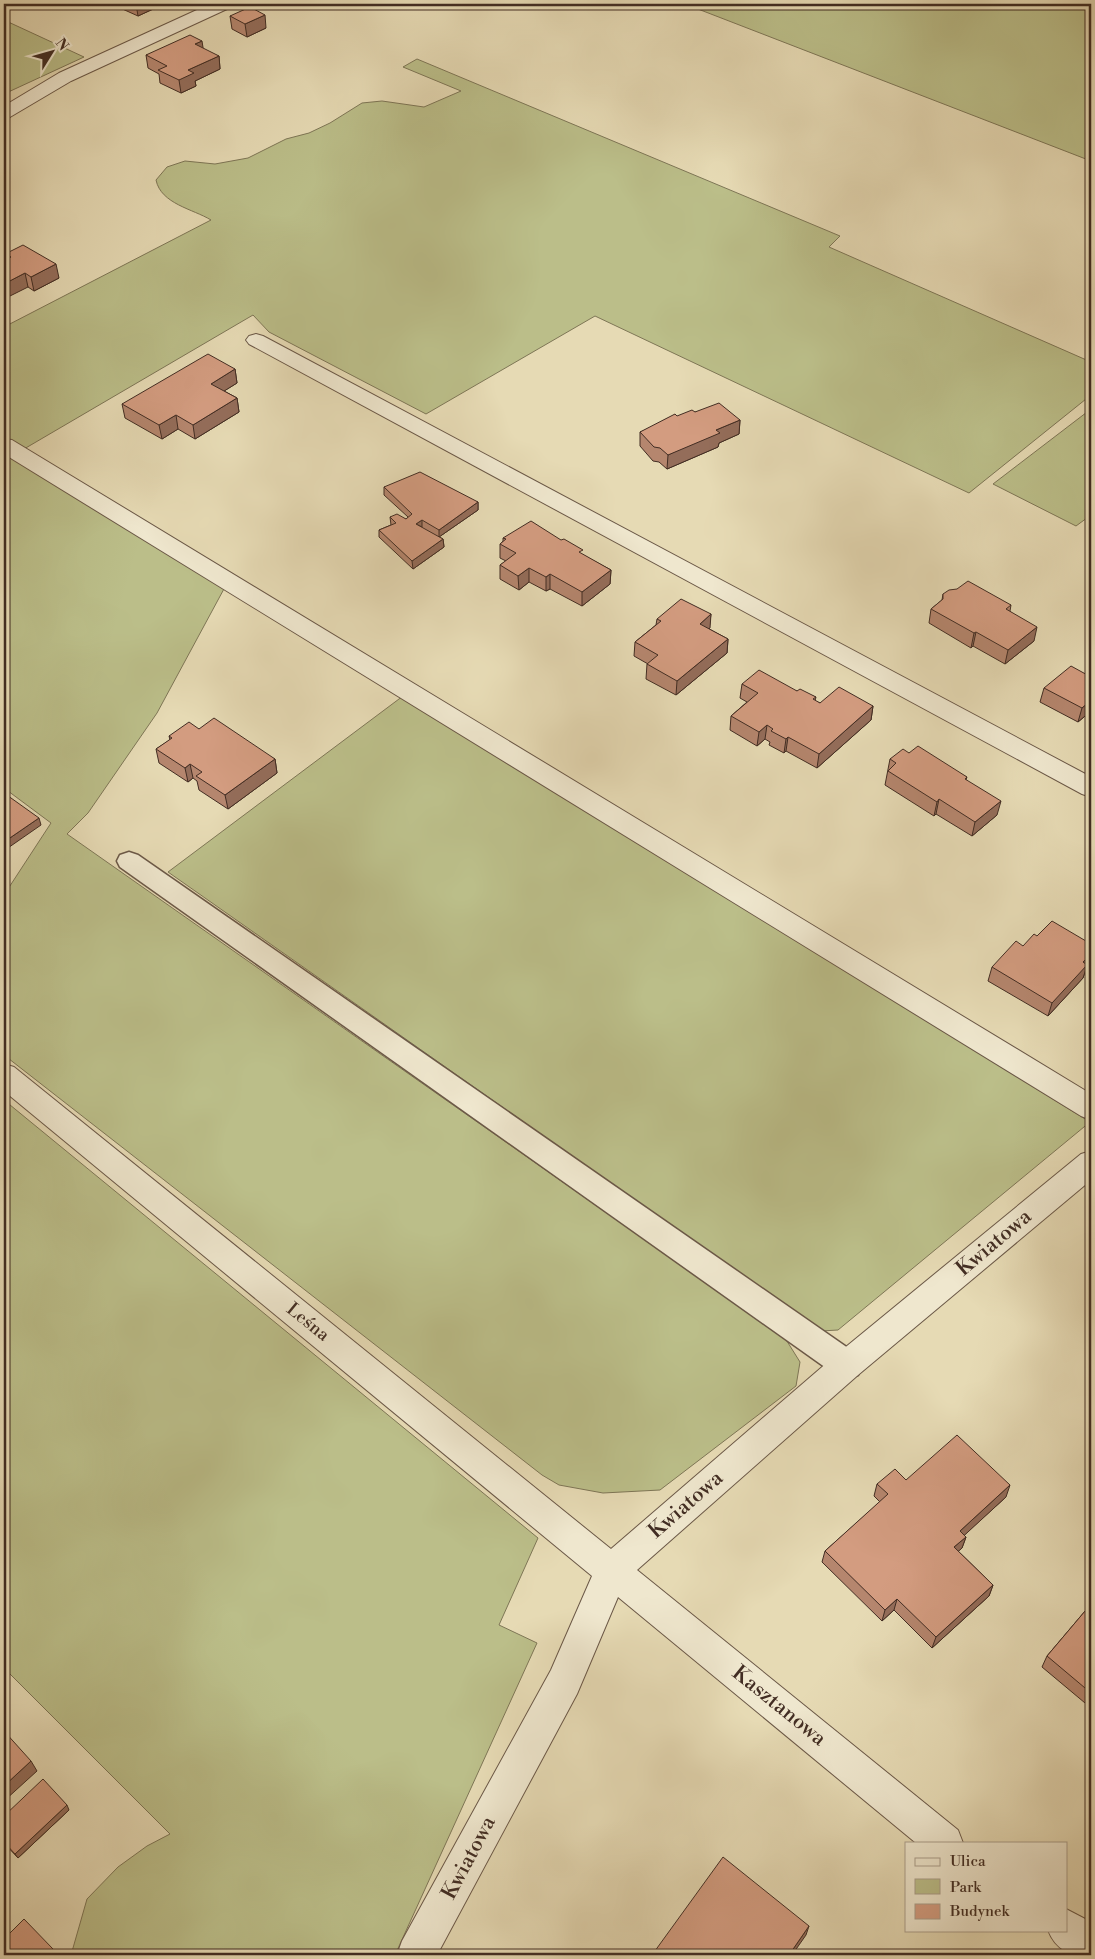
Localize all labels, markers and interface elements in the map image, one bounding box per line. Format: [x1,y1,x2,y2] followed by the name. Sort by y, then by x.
[28,28,78,78] north arrow
[51,35,72,55] text: N
[951,1204,1037,1282] street label: Kwiatowa
[282,1298,335,1347] street label: Leśna
[643,1465,729,1545] street label: Kwiatowa
[727,1660,832,1752] street label: Kasztanowa
[436,1812,502,1904] street label: Kwiatowa
[905,1842,1068,1932] legend
[950,1852,986,1871] text: Ulica
[950,1878,982,1897] text: Park
[949,1902,1011,1921] text: Budynek

